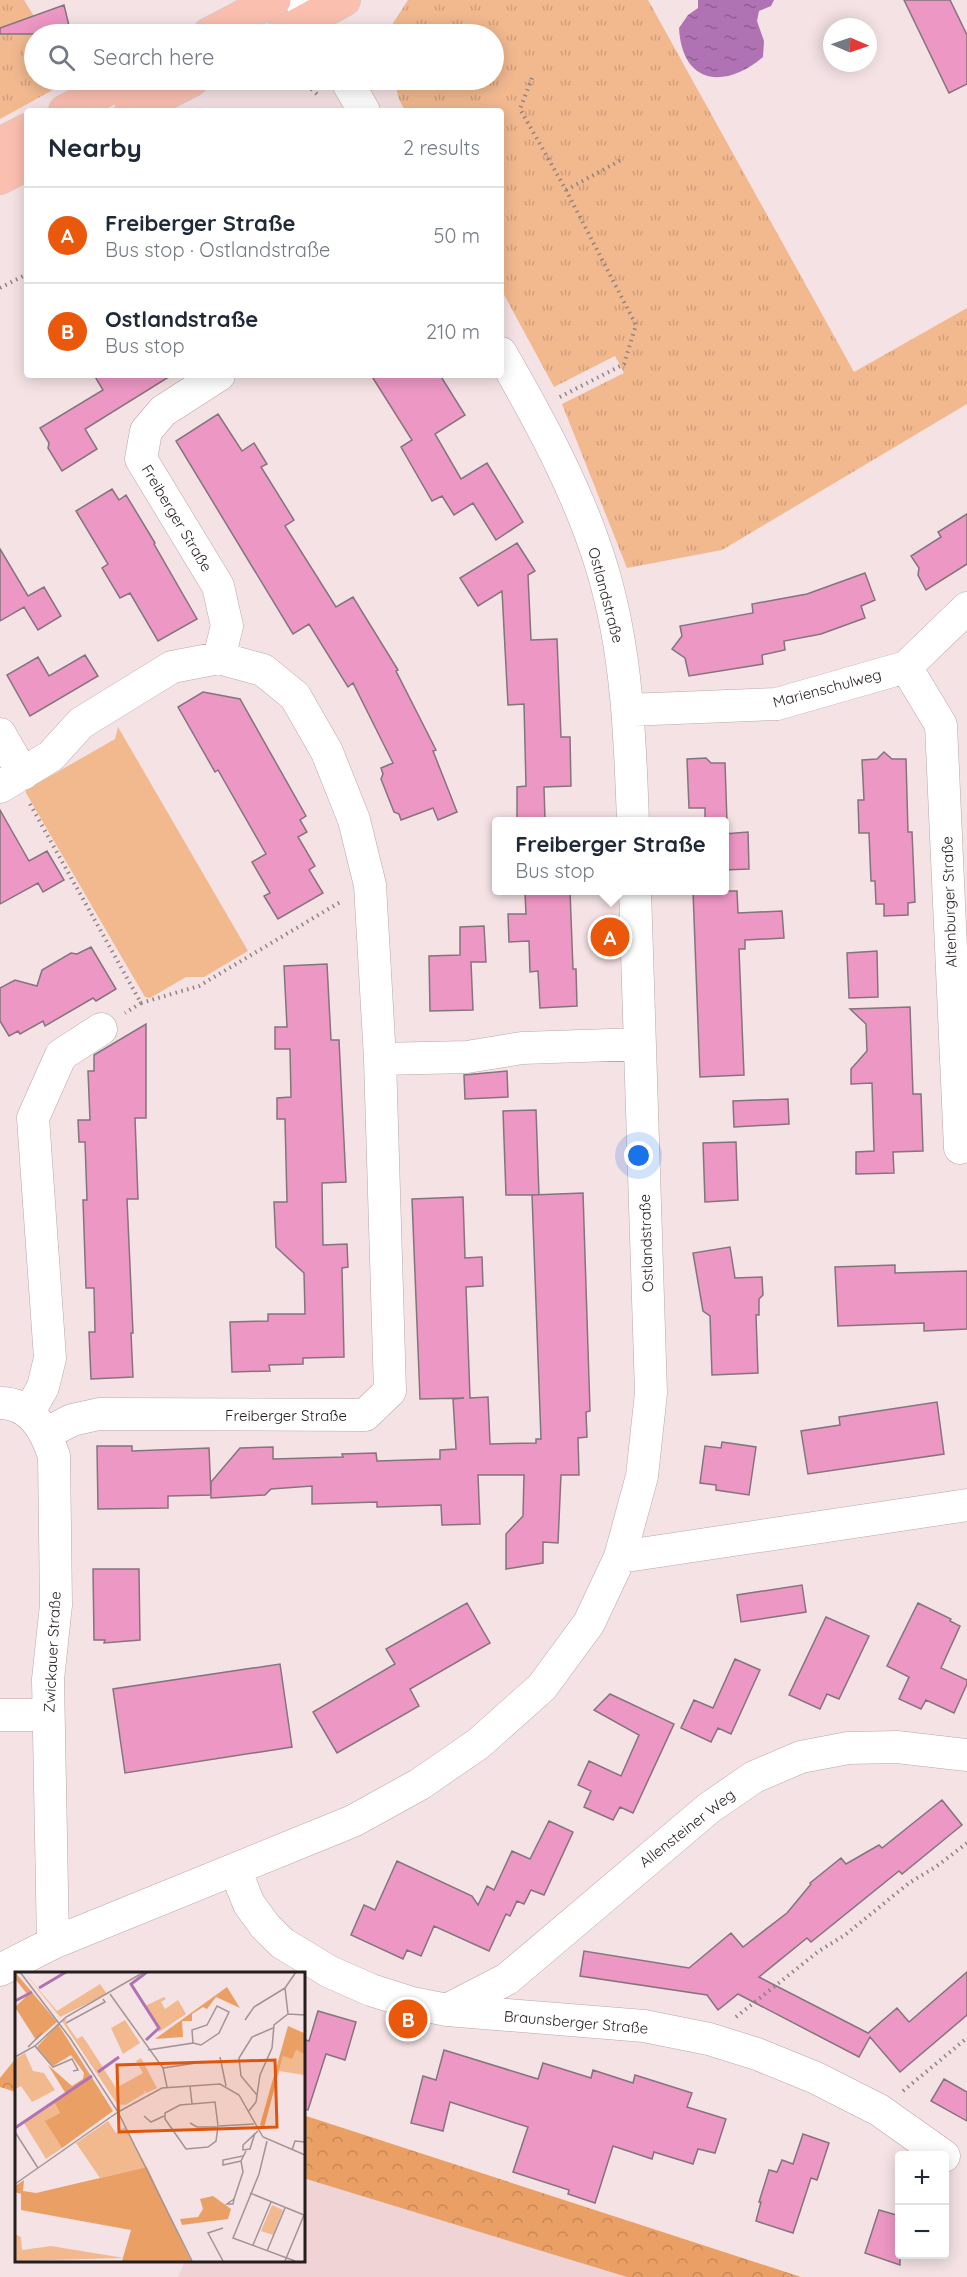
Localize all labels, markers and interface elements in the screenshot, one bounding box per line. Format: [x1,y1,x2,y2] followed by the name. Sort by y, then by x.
[823,18,877,72] north arrow
[24,24,504,90] search box
[45,41,78,74] icon: search
[93,43,214,71] text: Search here
[48,131,142,164] text: Nearby
[403,135,480,160] text: 2 results
[105,209,296,237] text: Freiberger Straße
[61,223,74,248] text: A
[434,223,480,248] text: 50 m
[105,237,330,262] text: Bus stop · Ostlandstraße
[105,305,258,333] text: Ostlandstraße
[61,319,74,344] text: B
[426,319,480,344] text: 210 m
[105,333,185,358] text: Bus stop
[137,461,217,575] street label: Freiberger Straße
[584,545,628,645] street label: Ostlandstraße
[771,664,883,712] street label: Marienschulweg
[492,817,729,895] popup
[515,830,706,858] text: Freiberger Straße
[937,836,961,968] street label: Altenburger Straße
[515,858,595,883] text: Bus stop
[590,914,630,960] pin: A
[624,1141,653,1170] your location
[635,1194,657,1292] street label: Ostlandstraße
[225,1406,347,1425] street label: Freiberger Straße
[39,1591,65,1713] street label: Zwickauer Straße
[635,1785,739,1871] street label: Allensteiner Weg
[15,1972,304,2262] inset map
[388,1996,428,2042] pin: B
[503,2006,649,2038] street label: Braunsberger Straße
[895,2151,949,2259] map controls
[895,2151,949,2205] button: +
[895,2205,949,2259] button: −

